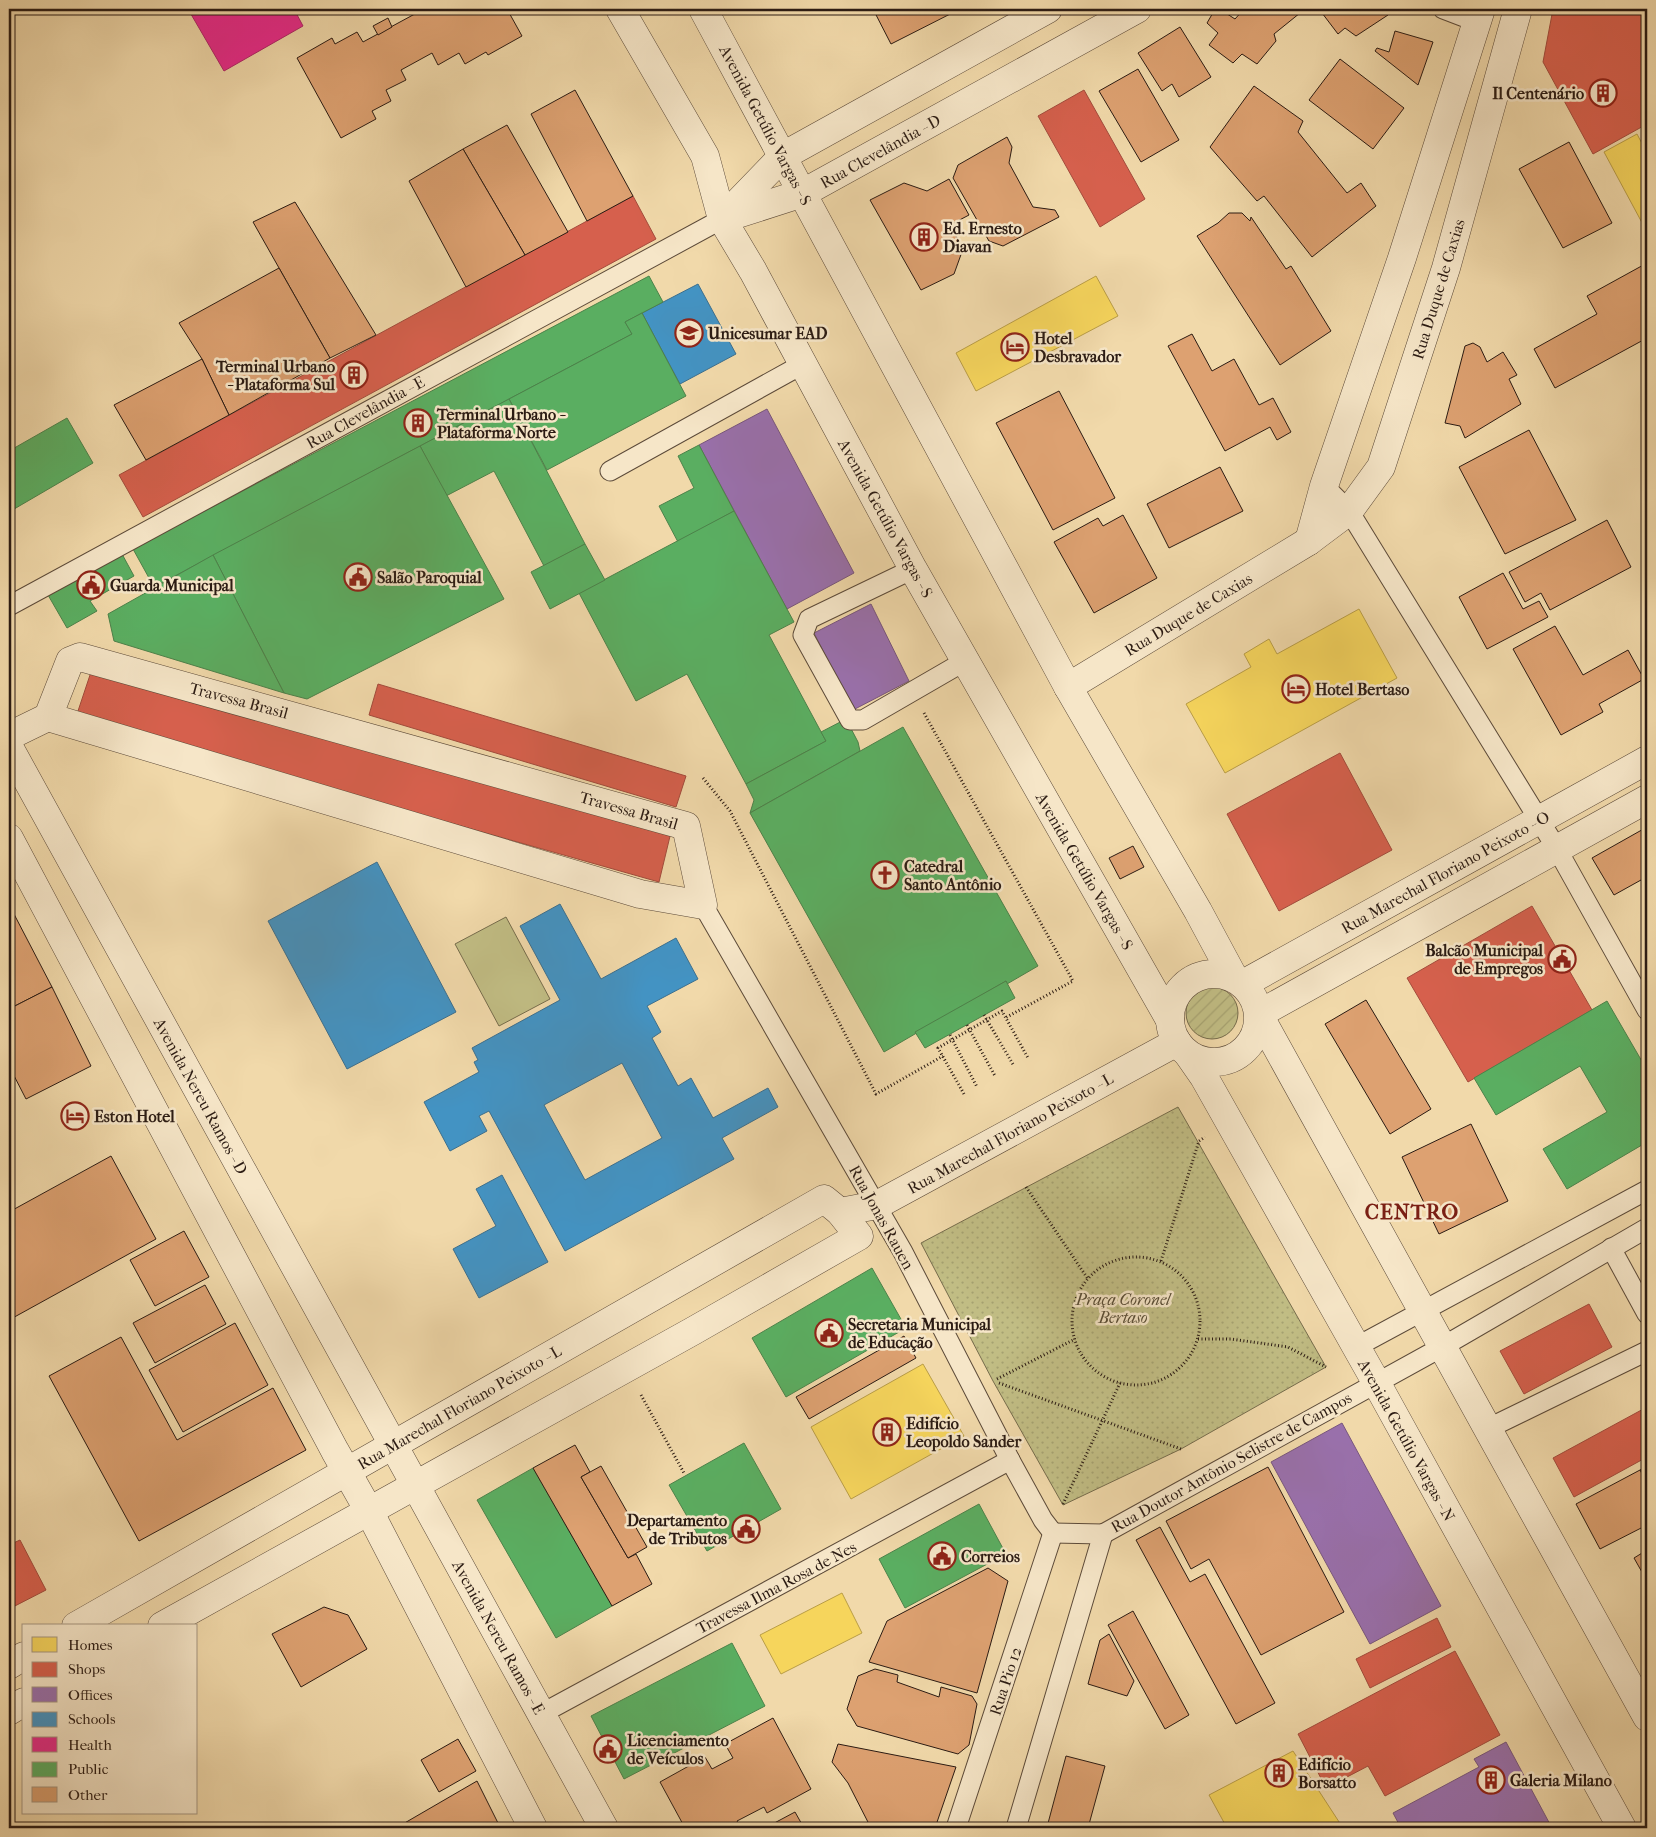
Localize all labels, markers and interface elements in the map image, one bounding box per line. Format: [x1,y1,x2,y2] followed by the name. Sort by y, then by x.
[715,41,816,208] street label: Avenida Getúlio Vargas - S
[1588,78,1618,108] building icon: Il Centenário
[1492,84,1584,103] place label: Il Centenário
[817,110,944,192] street label: Rua Clevelândia - D
[1408,217,1469,362] street label: Rua Duque de Caxias
[943,219,1022,256] place label: Ed. Ernesto Diavan
[909,222,939,252] building icon: Ed. Ernesto Diavan
[674,318,704,348] school or university icon: Unicesumar EAD
[707,324,828,343] place label: Unicesumar EAD
[1034,329,1122,366] place label: Hotel Desbravador
[1000,332,1030,362] hotel icon: Hotel Desbravador
[215,357,336,394] place label: Terminal Urbano - Plataforma Sul
[339,360,369,390] building icon: Terminal Urbano - Plataforma Sul
[303,372,428,453] street label: Rua Clevelândia - E
[436,405,567,442] place label: Terminal Urbano - Plataforma Norte
[403,408,433,438] building icon: Terminal Urbano - Plataforma Norte
[834,435,937,601] street label: Avenida Getúlio Vargas - S
[343,562,373,592] public building icon: Salão Paroquial
[377,568,482,588] place label: Salão Paroquial
[1121,569,1256,660] street label: Rua Duque de Caxias
[76,570,106,600] public building icon: Guarda Municipal
[110,576,234,596] place label: Guarda Municipal
[1281,674,1311,704] hotel icon: Hotel Bertaso
[187,678,291,723] street label: Travessa Brasil
[1315,680,1409,699] place label: Hotel Bertaso
[577,787,681,834] street label: Travessa Brasil
[1031,788,1137,953] street label: Avenida Getúlio Vargas - S
[1338,807,1553,938] street label: Rua Marechal Floriano Peixoto - O
[904,857,1001,894] place label: Catedral Santo Antônio
[870,860,900,890] church icon: Catedral Santo Antônio
[1425,941,1544,979] place label: Balcão Municipal de Empregos
[1547,944,1577,974] public building icon: Balcão Municipal de Empregos
[149,1014,251,1178] street label: Avenida Nereu Ramos - D
[904,1069,1117,1198] street label: Rua Marechal Floriano Peixoto - L
[60,1101,90,1131] hotel icon: Eston Hotel
[94,1107,175,1126] place label: Eston Hotel
[845,1162,918,1273] street label: Rua Jonas Rauen
[1365,1200,1459,1224] district label: CENTRO
[1075,1290,1172,1327] park label: Praça Coronel Bertaso
[848,1315,992,1353] place label: Secretaria Municipal de Educação
[814,1318,844,1348] public building icon: Secretaria Municipal de Educação
[354,1341,565,1474] street label: Rua Marechal Floriano Peixoto - L
[1354,1355,1459,1525] street label: Avenida Getúlio Vargas - N
[1108,1388,1355,1537] street label: Rua Doutor Antônio Selistre de Campos
[906,1414,1023,1452] place label: Edifício Leopoldo Sander
[872,1417,902,1447] building icon: Edifício Leopoldo Sander
[627,1511,727,1548] place label: Departamento de Tributos
[731,1514,761,1544] public building icon: Departamento de Tributos
[693,1537,860,1638] street label: Travessa Ilma Rosa de Nes
[927,1541,957,1571] public building icon: Correios
[961,1547,1020,1566] place label: Correios
[448,1556,549,1718] street label: Avenida Nereu Ramos - E
[22,1624,198,1814] legend
[68,1636,113,1654] text: Homes
[985,1644,1025,1718] street label: Rua Pio 12
[68,1660,106,1678] text: Shops
[68,1686,113,1704] text: Offices
[68,1710,116,1728] text: Schools
[627,1731,729,1768] place label: Licenciamento de Veículos
[593,1734,623,1764] public building icon: Licenciamento de Veículos
[68,1736,112,1754] text: Health
[1298,1755,1356,1792] place label: Edifício Borsatto
[1264,1758,1294,1788] building icon: Edifício Borsatto
[68,1760,109,1778] text: Public
[1476,1765,1506,1795] building icon: Galeria Milano
[1510,1771,1612,1790] place label: Galeria Milano
[68,1786,108,1804] text: Other

